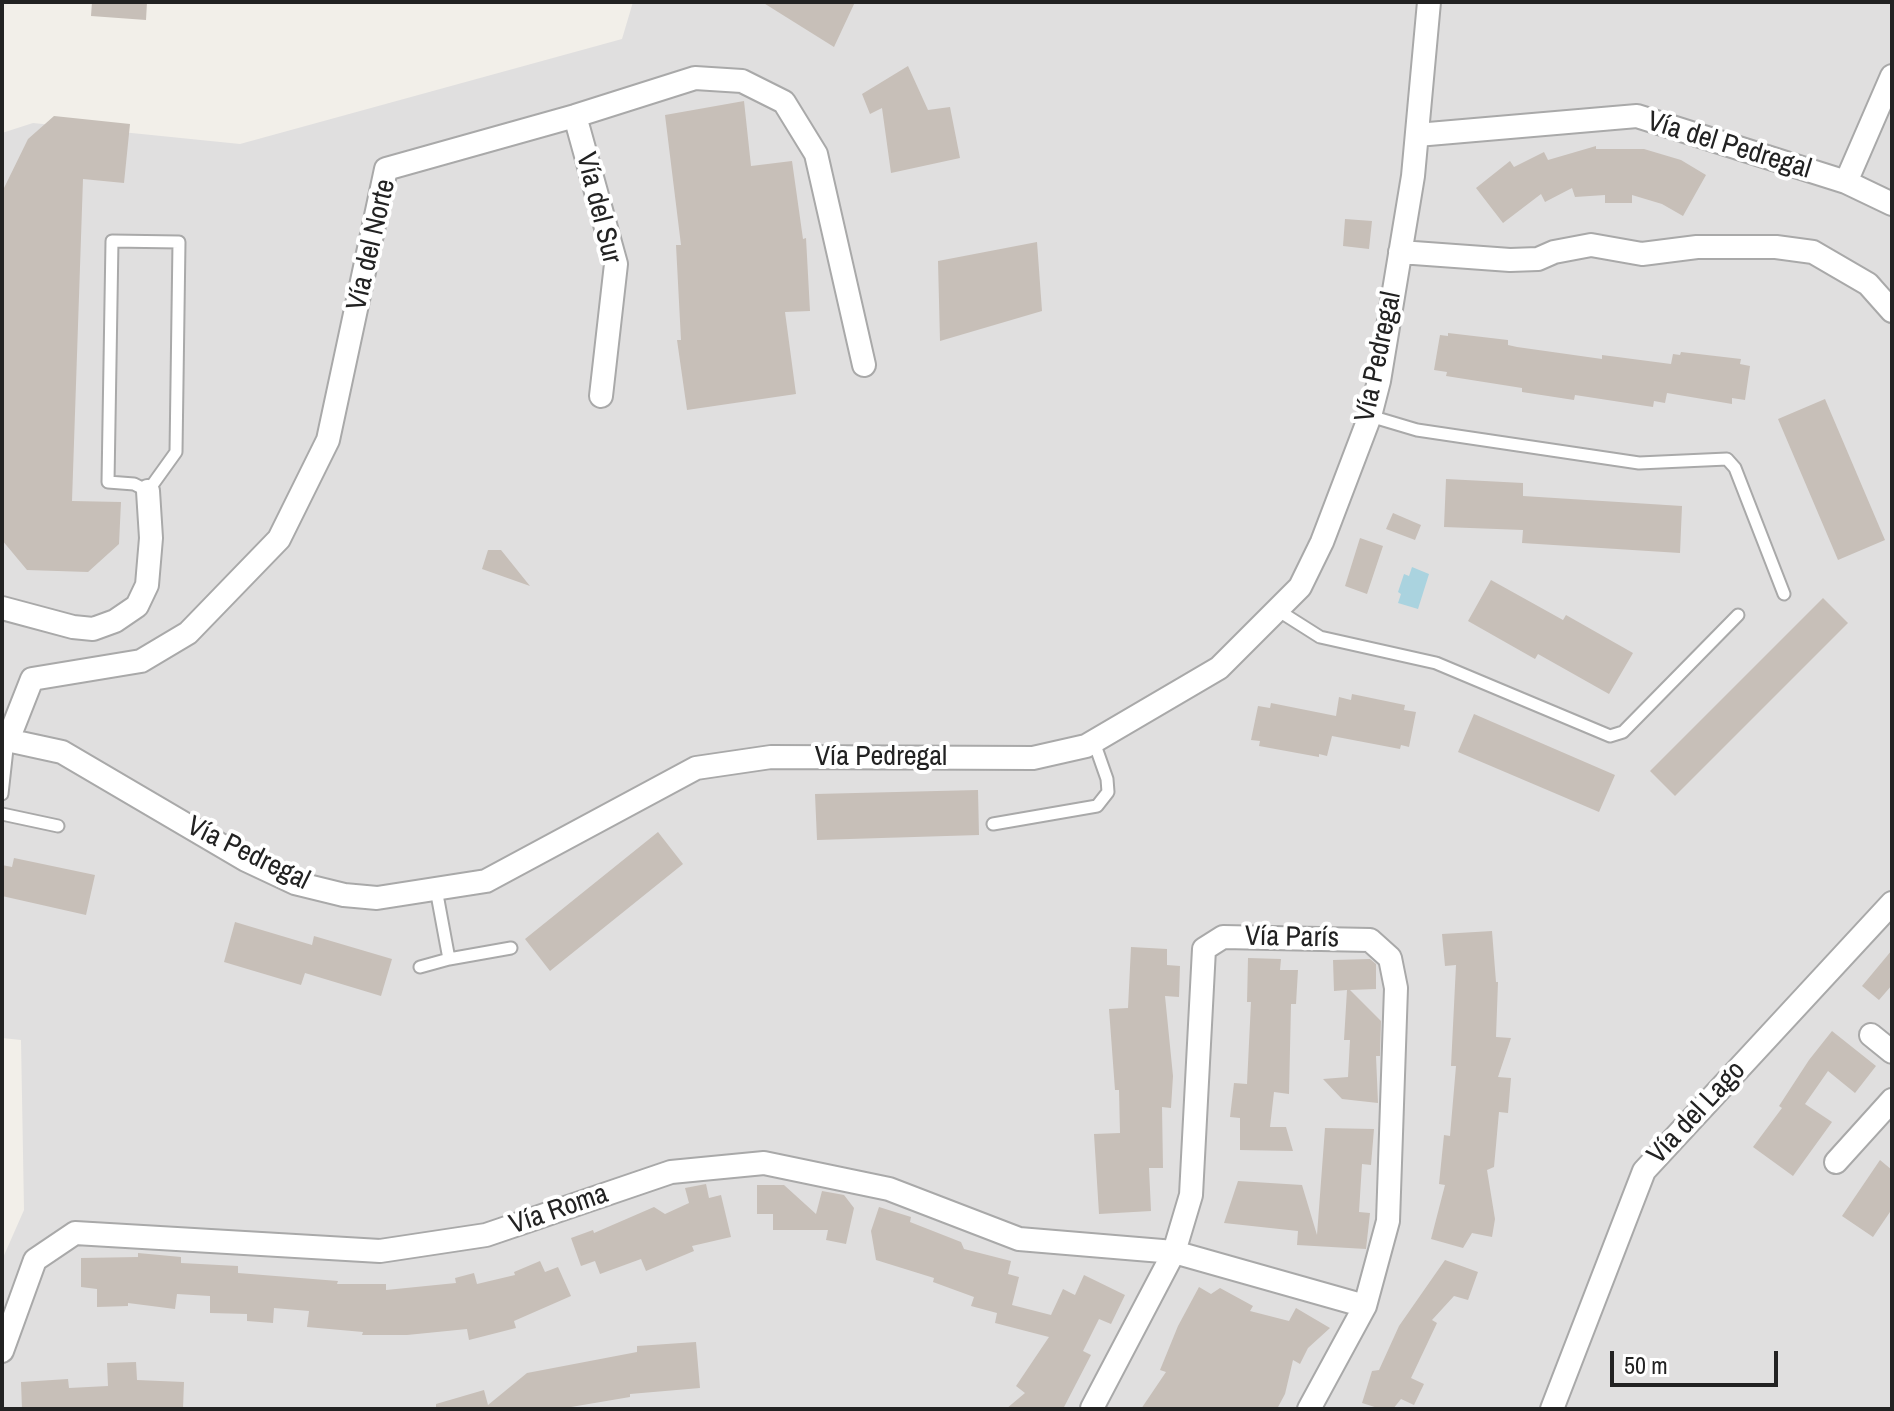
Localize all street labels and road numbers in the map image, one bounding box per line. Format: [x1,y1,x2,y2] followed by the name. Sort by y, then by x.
[1643,105,1815,187] street label: Vía del Pedregal
[568,149,628,267] street label: Vía del Sur
[341,176,403,314] street label: Vía del Norte
[1349,289,1409,425] street label: Vía Pedregal
[815,740,947,774] street label: Vía Pedregal
[181,810,315,898] street label: Vía Pedregal
[1245,920,1339,956] street label: Vía París
[1641,1055,1753,1171] street label: Vía del Lago
[505,1178,613,1242] street label: Vía Roma

